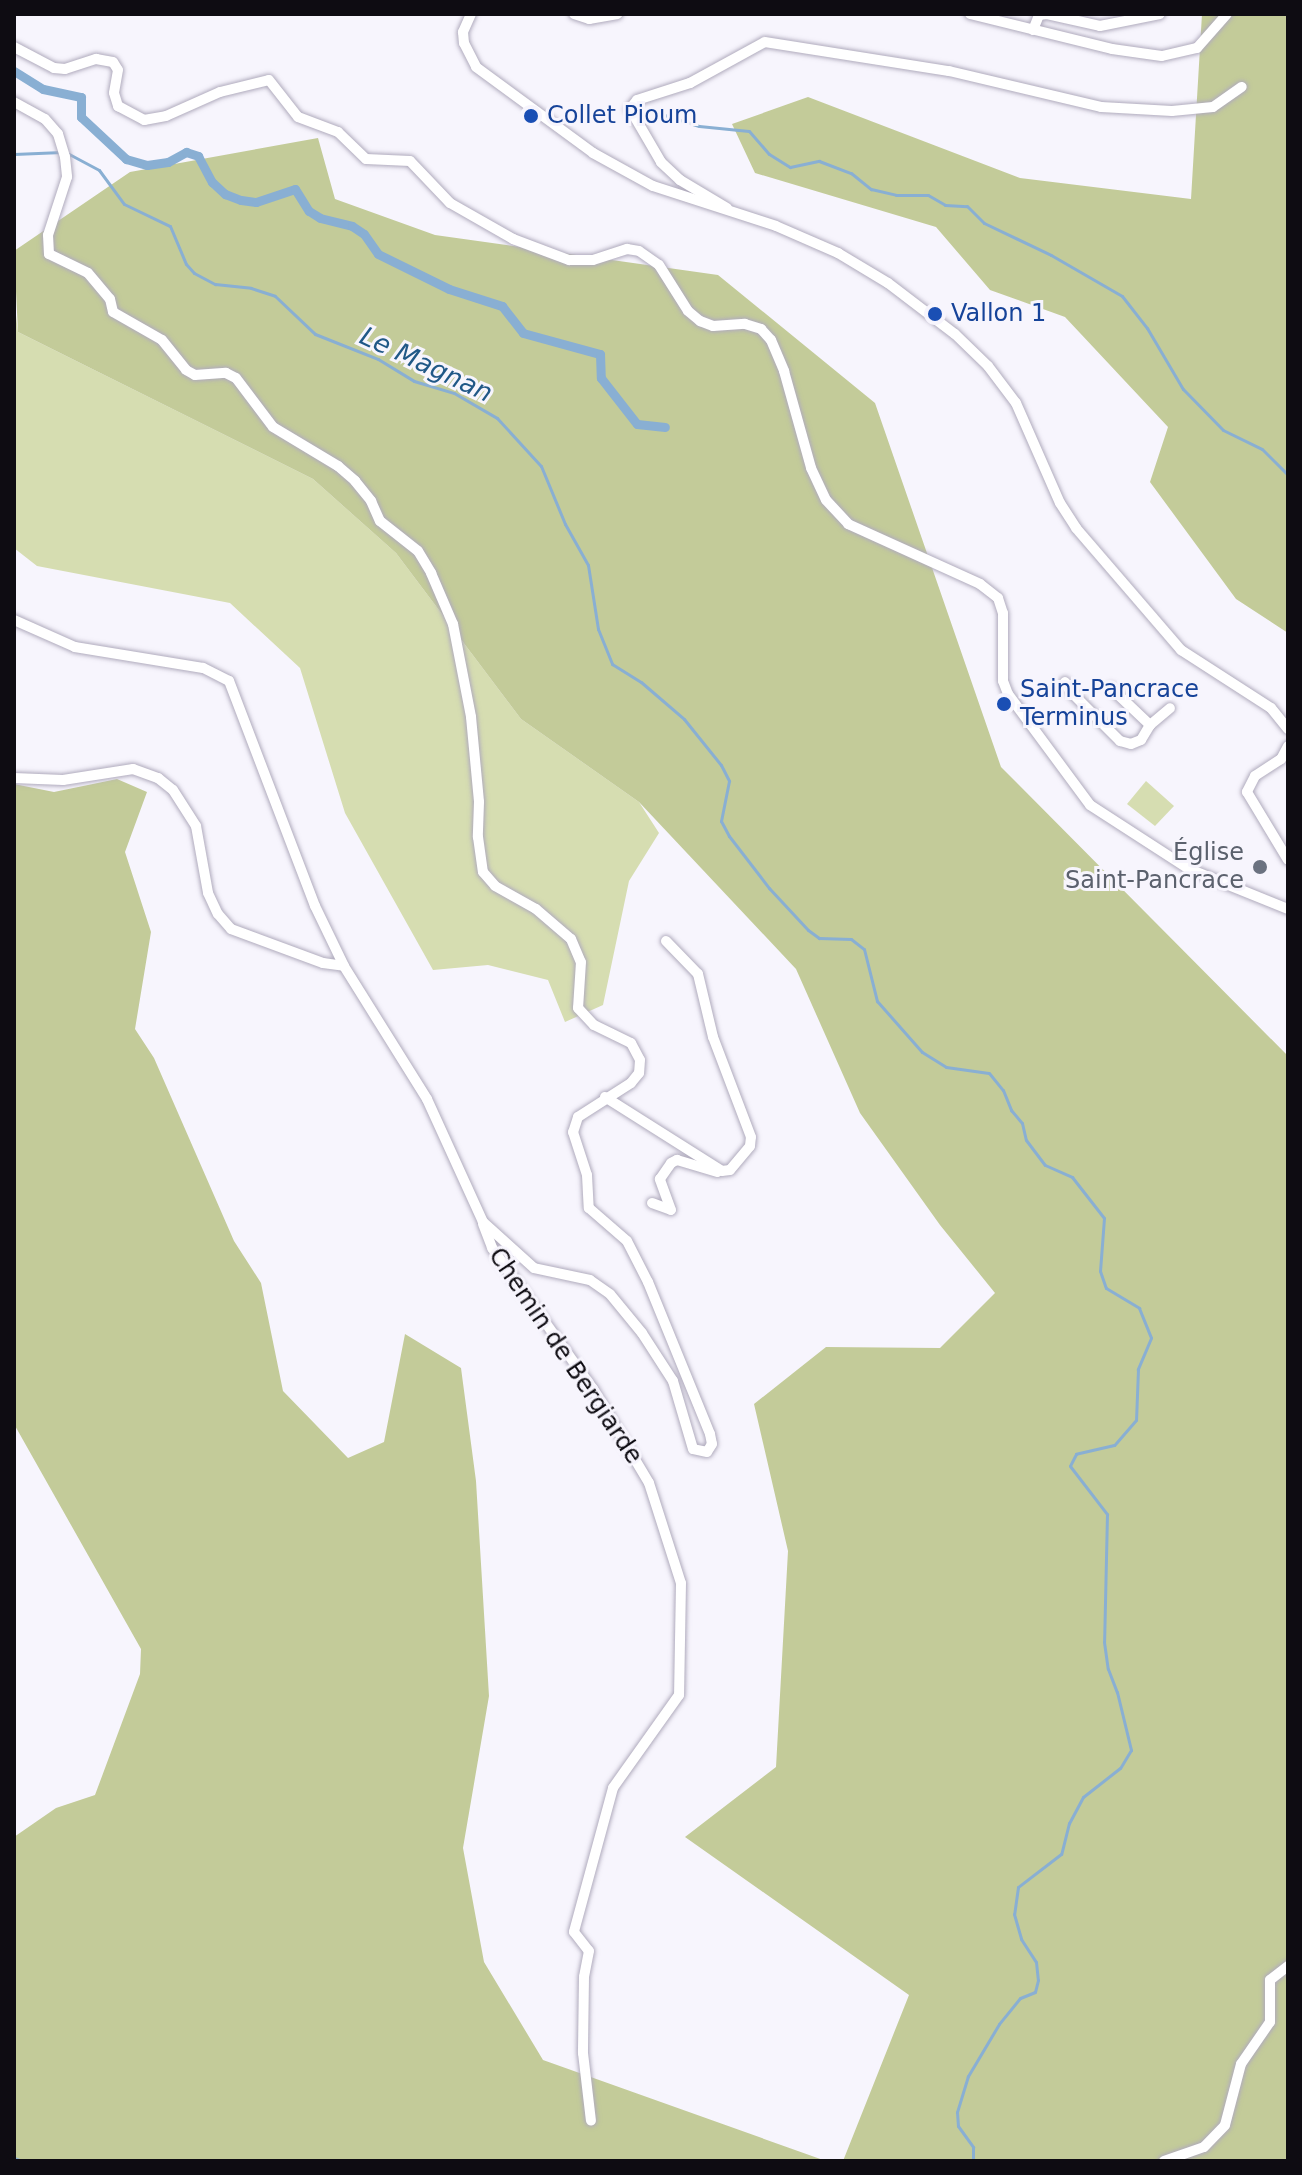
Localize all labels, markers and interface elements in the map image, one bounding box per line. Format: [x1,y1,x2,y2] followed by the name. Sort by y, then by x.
[547,102,697,130] place label: Collet Pioum
[522,107,540,125] marker: Collet Pioum
[951,300,1046,328] place label: Vallon 1
[926,305,944,323] marker: Vallon 1
[355,321,497,409] water label: Le Magnan
[1020,676,1199,732] place label: Saint-Pancrace Terminus
[995,695,1013,713] marker: Saint-Pancrace Terminus
[1065,839,1244,895] place label: Église Saint-Pancrace
[1251,858,1269,876] marker: Église Saint-Pancrace
[482,1243,648,1469] street label: Chemin de Bergiarde

